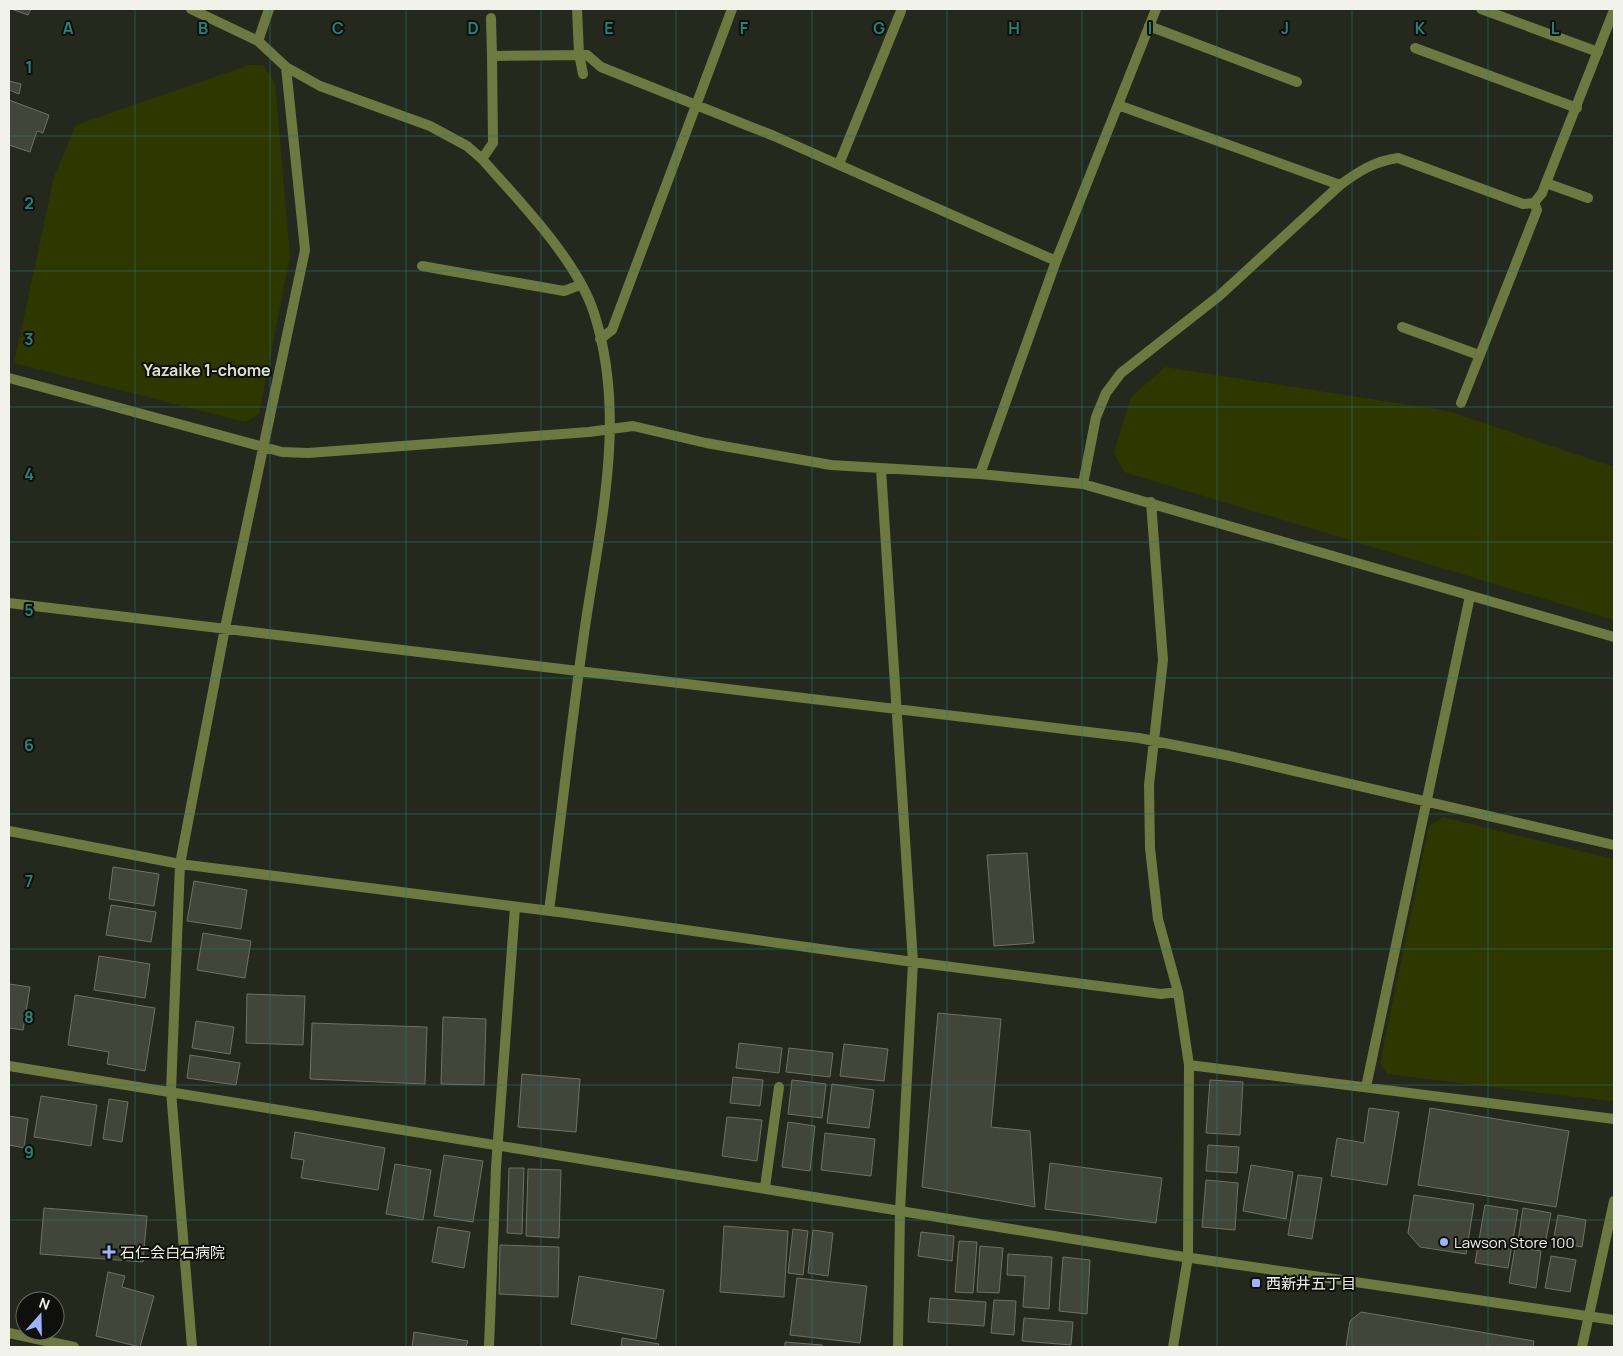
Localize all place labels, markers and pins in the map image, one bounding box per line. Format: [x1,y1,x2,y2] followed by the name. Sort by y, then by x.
[1454,1232,1575,1253] place label: Lawson Store 100
[1438,1236,1450,1248] marker: Lawson Store 100
[120,1242,225,1263] place label: 石仁会白石病院
[102,1245,116,1259] marker: 石仁会白石病院
[1266,1273,1356,1294] place label: 西新井五丁目
[1250,1277,1262,1289] marker: 西新井五丁目

